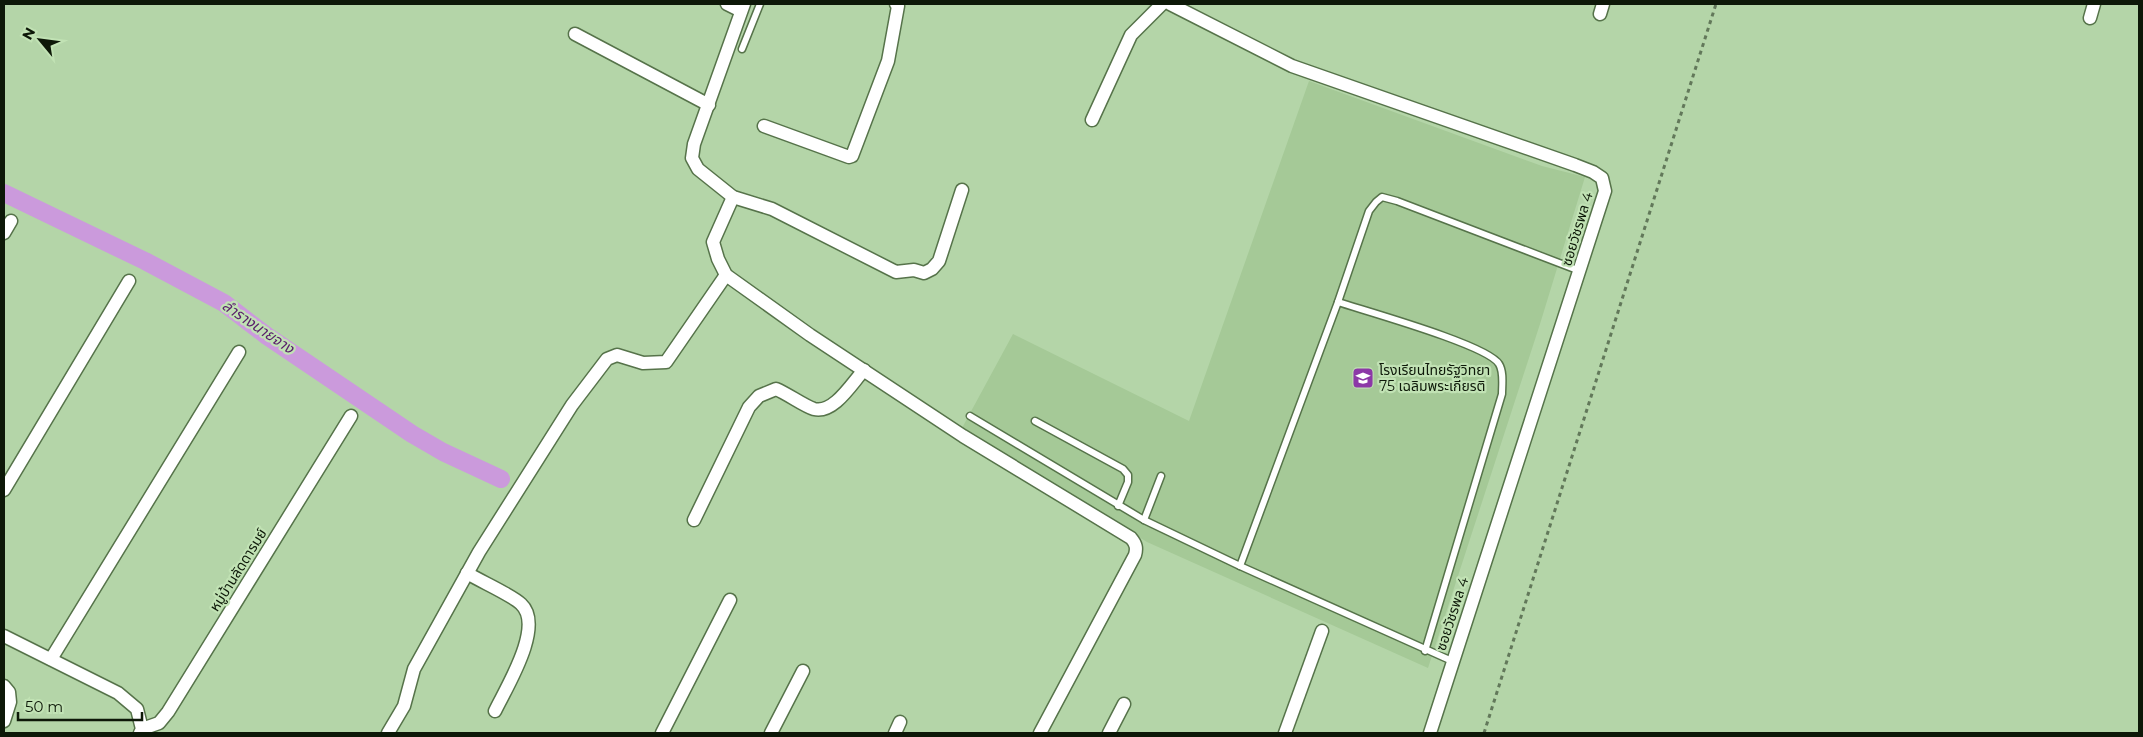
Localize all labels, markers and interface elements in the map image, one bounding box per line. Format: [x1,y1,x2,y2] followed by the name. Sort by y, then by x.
[15,15,65,65] north arrow
[18,24,39,43] text: N
[1557,189,1597,268] street label: ซอยวัชรพล 4
[219,296,299,358] water label: ลำรางนายจาง
[1379,361,1490,395] place label: โรงเรียนไทยรัฐวิทยา 75 เฉลิมพระเกียรติ
[1351,366,1375,390] school or university icon: โรงเรียนไทยรัฐวิทยา 75 เฉลิมพระเกียรติ
[205,525,271,615] street label: หมู่บ้านลัดดารมย์
[1432,574,1473,653] street label: ซอยวัชรพล 4
[18,690,141,722] scale bar
[25,697,63,716] text: 50 m

